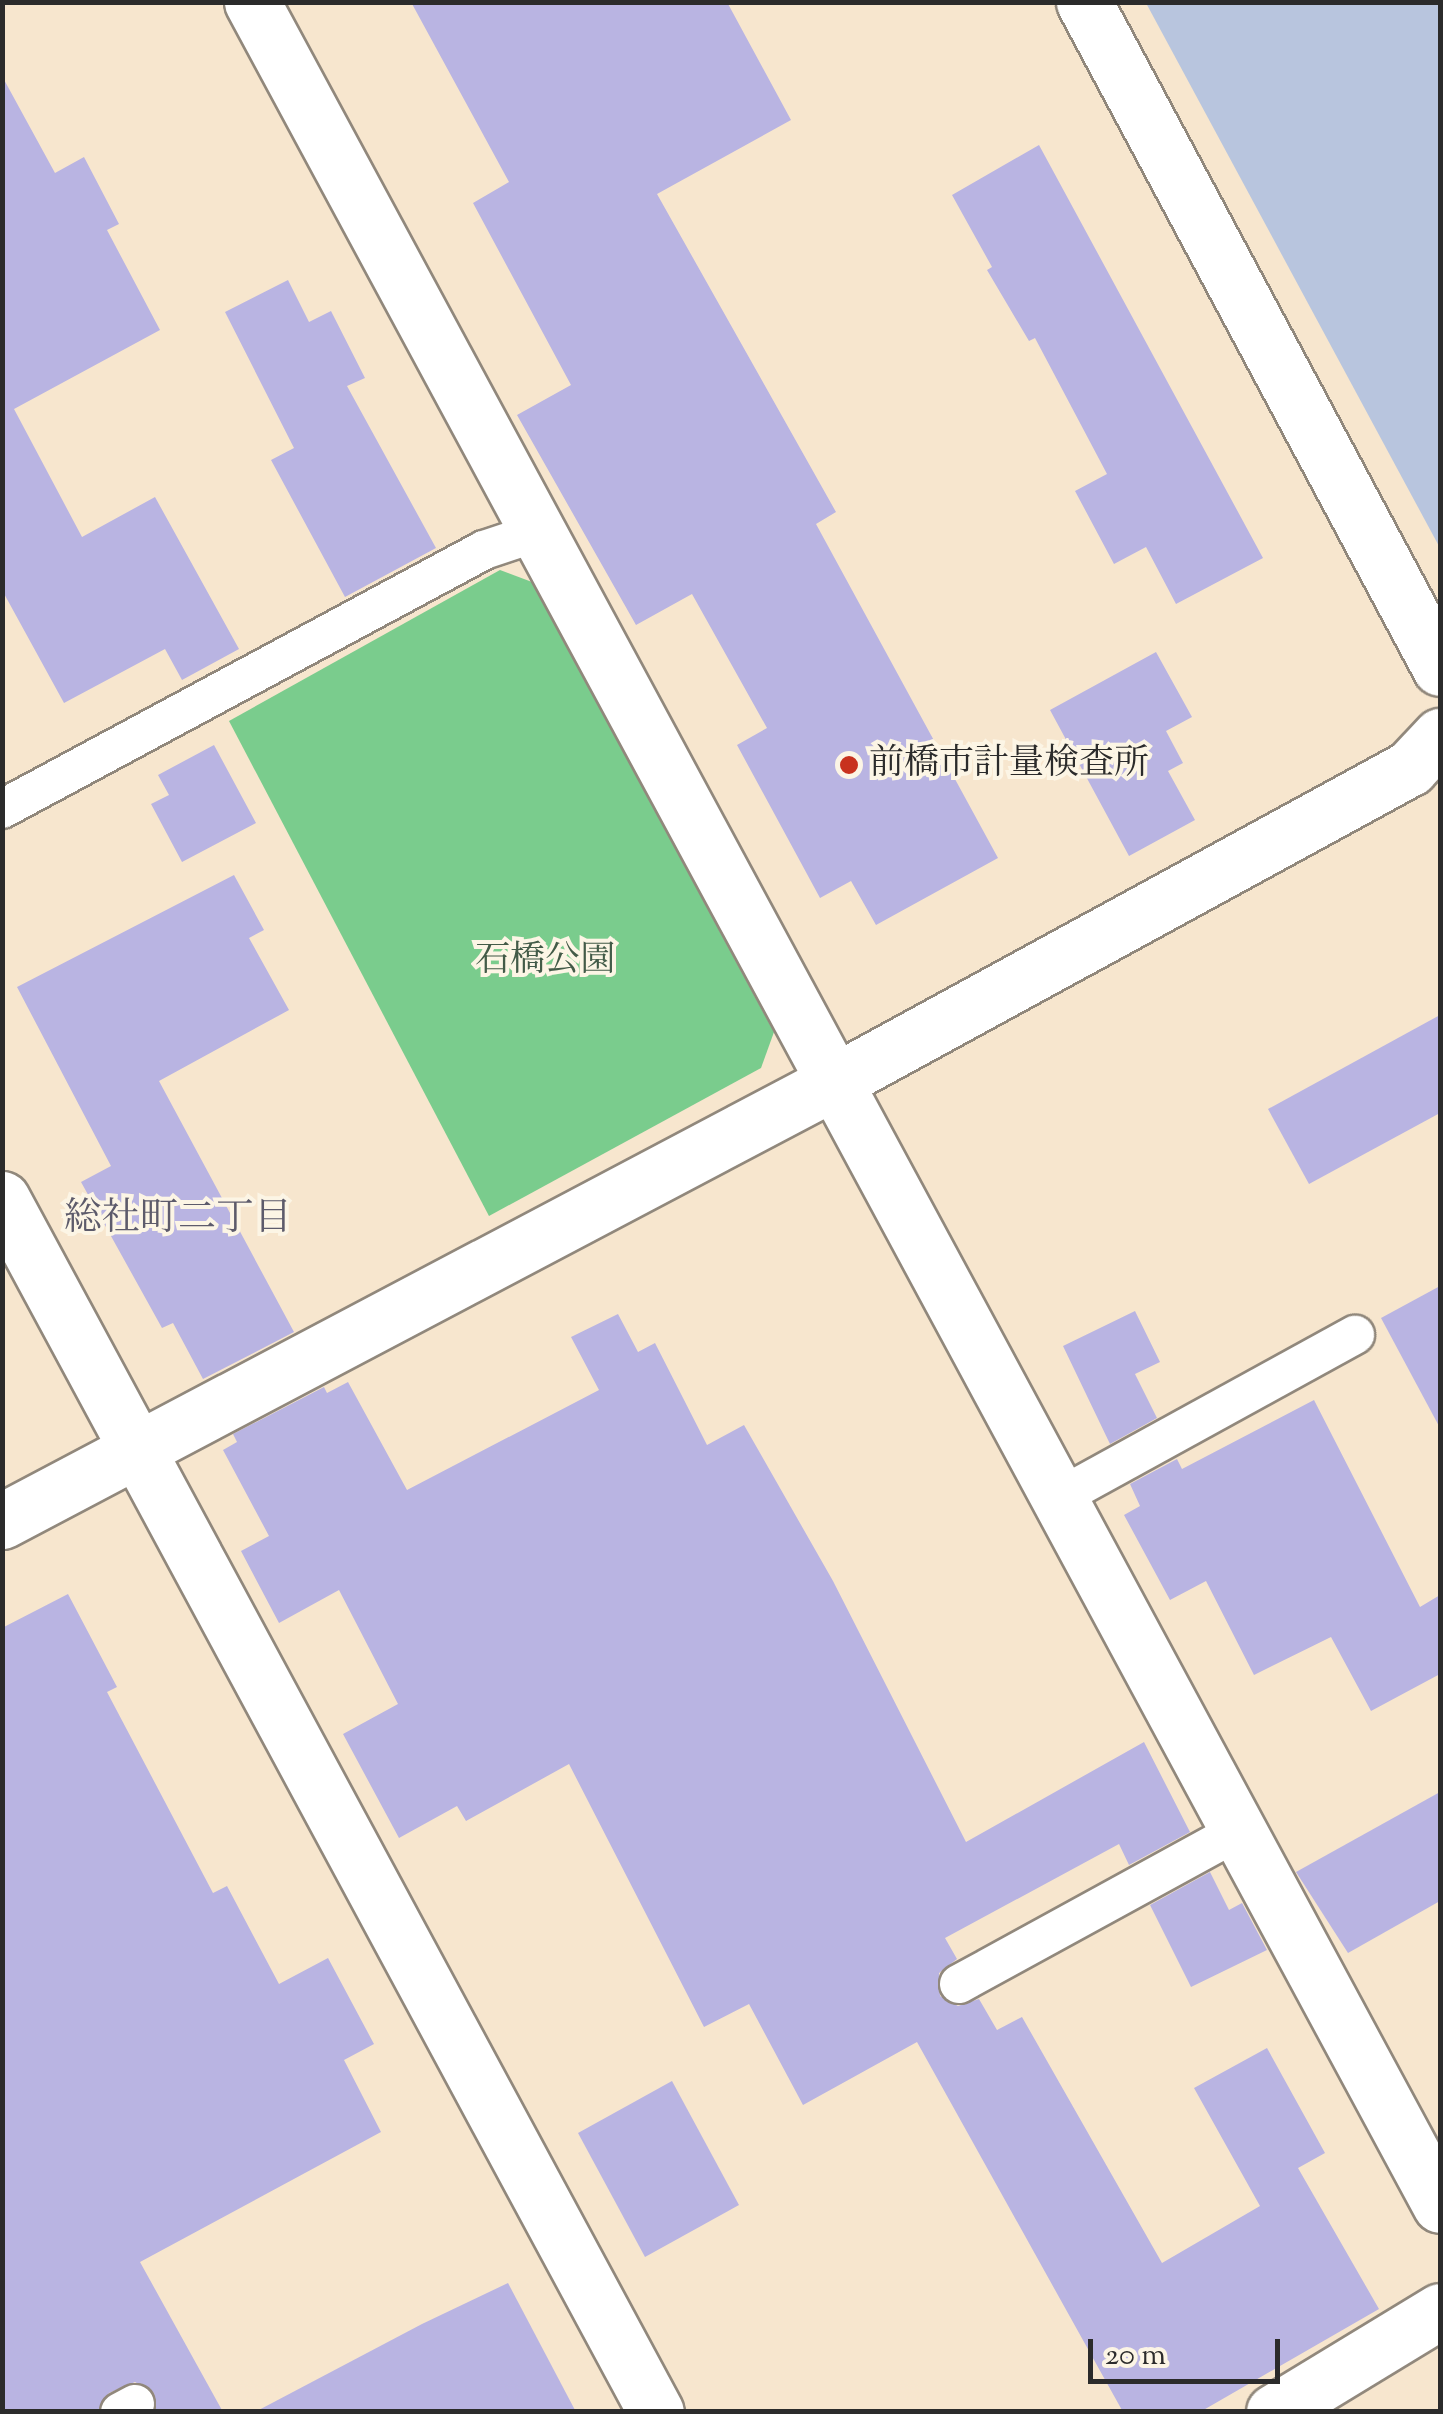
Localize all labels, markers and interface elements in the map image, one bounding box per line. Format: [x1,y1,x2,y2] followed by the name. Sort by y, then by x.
[869,744,1149,786] place label: 前橋市計量検査所
[838,754,860,776] marker: 前橋市計量検査所
[475,941,615,983] park label: 石橋公園
[64,1198,292,1244] district label: 総社町二丁目
[1093,2319,1286,2381] scale bar
[1105,2335,1166,2378] text: 20 m

